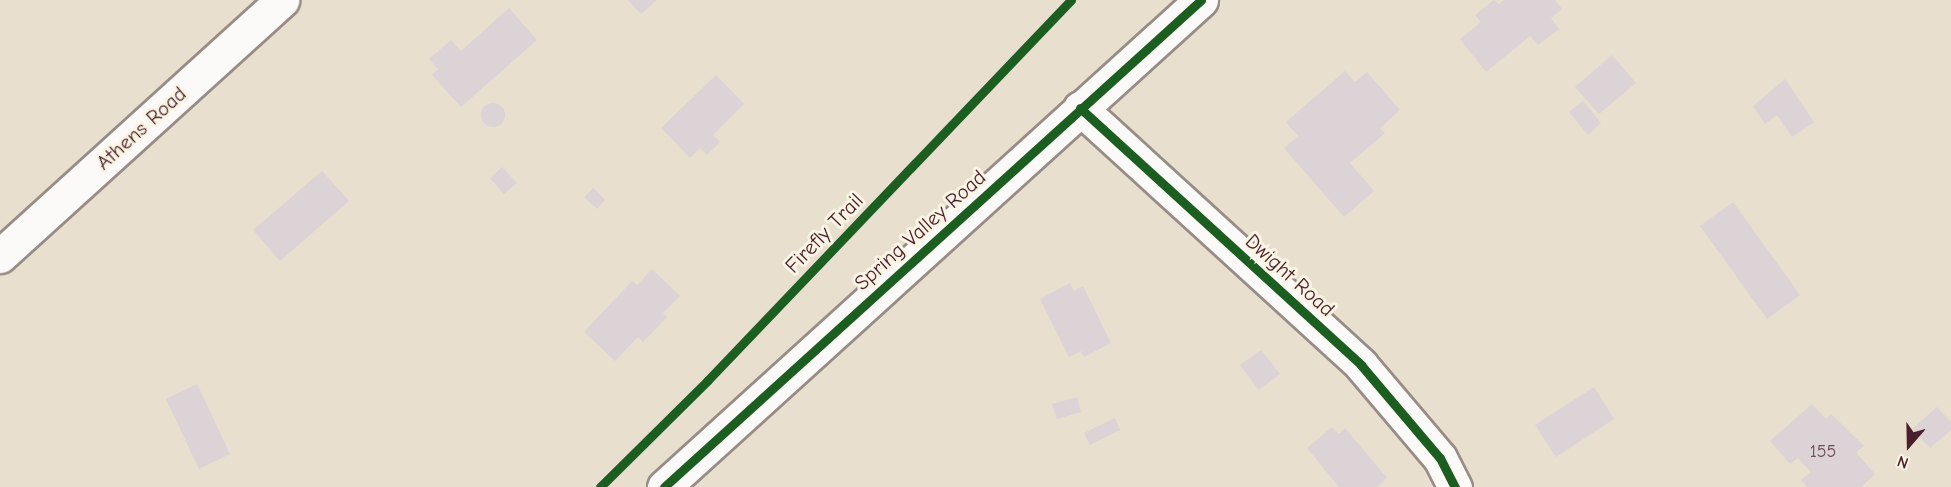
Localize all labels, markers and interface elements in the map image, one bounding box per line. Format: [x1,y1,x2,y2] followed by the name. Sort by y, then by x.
[91,81,191,175] street label: Athens Road
[849,164,991,296] street label: Spring Valley Road
[780,188,868,278] street label: Firefly Trail
[1240,228,1340,322] street label: Dwight Road
[1879,415,1939,475] north arrow
[1810,441,1836,463] house number: 155
[1895,452,1911,472] text: N

